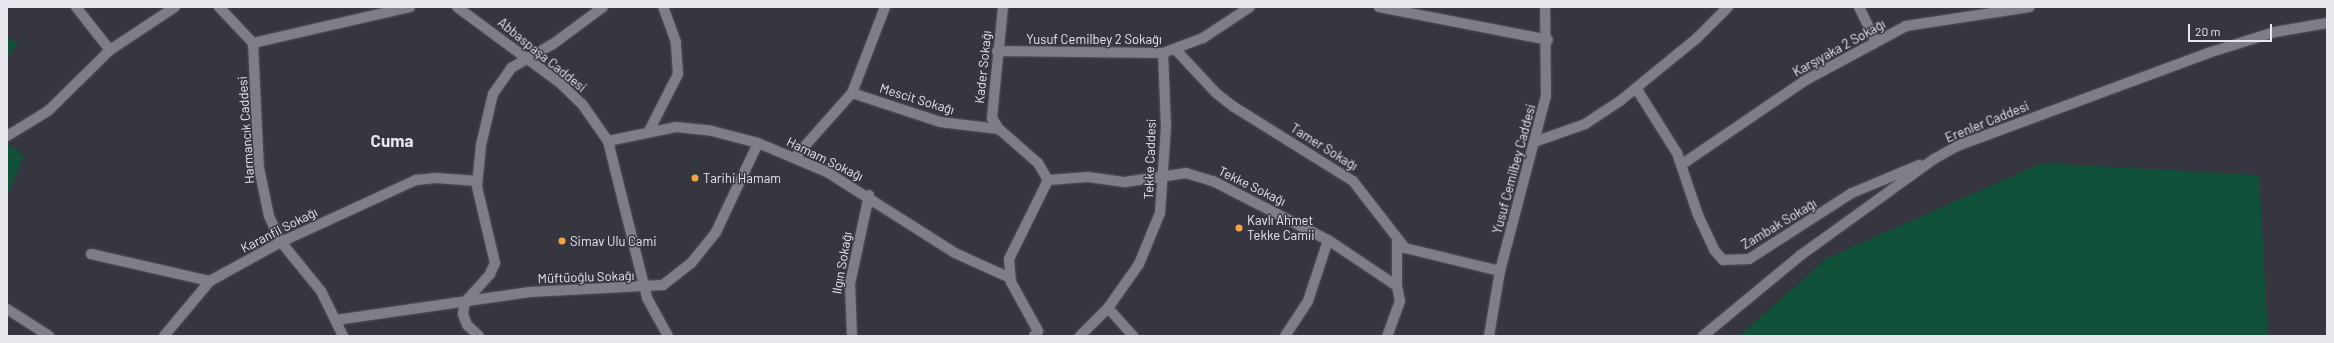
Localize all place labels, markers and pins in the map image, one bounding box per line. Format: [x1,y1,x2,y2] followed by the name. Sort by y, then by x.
[703,170,781,186] place label: Tarihi Hamam
[690,173,700,183] marker: Tarihi Hamam
[1247,213,1315,244] place label: Kavlı Ahmet Tekke Camii
[1234,223,1244,233] marker: Kavlı Ahmet Tekke Camii
[570,233,656,249] place label: Simav Ulu Cami
[557,236,567,246] marker: Simav Ulu Cami

